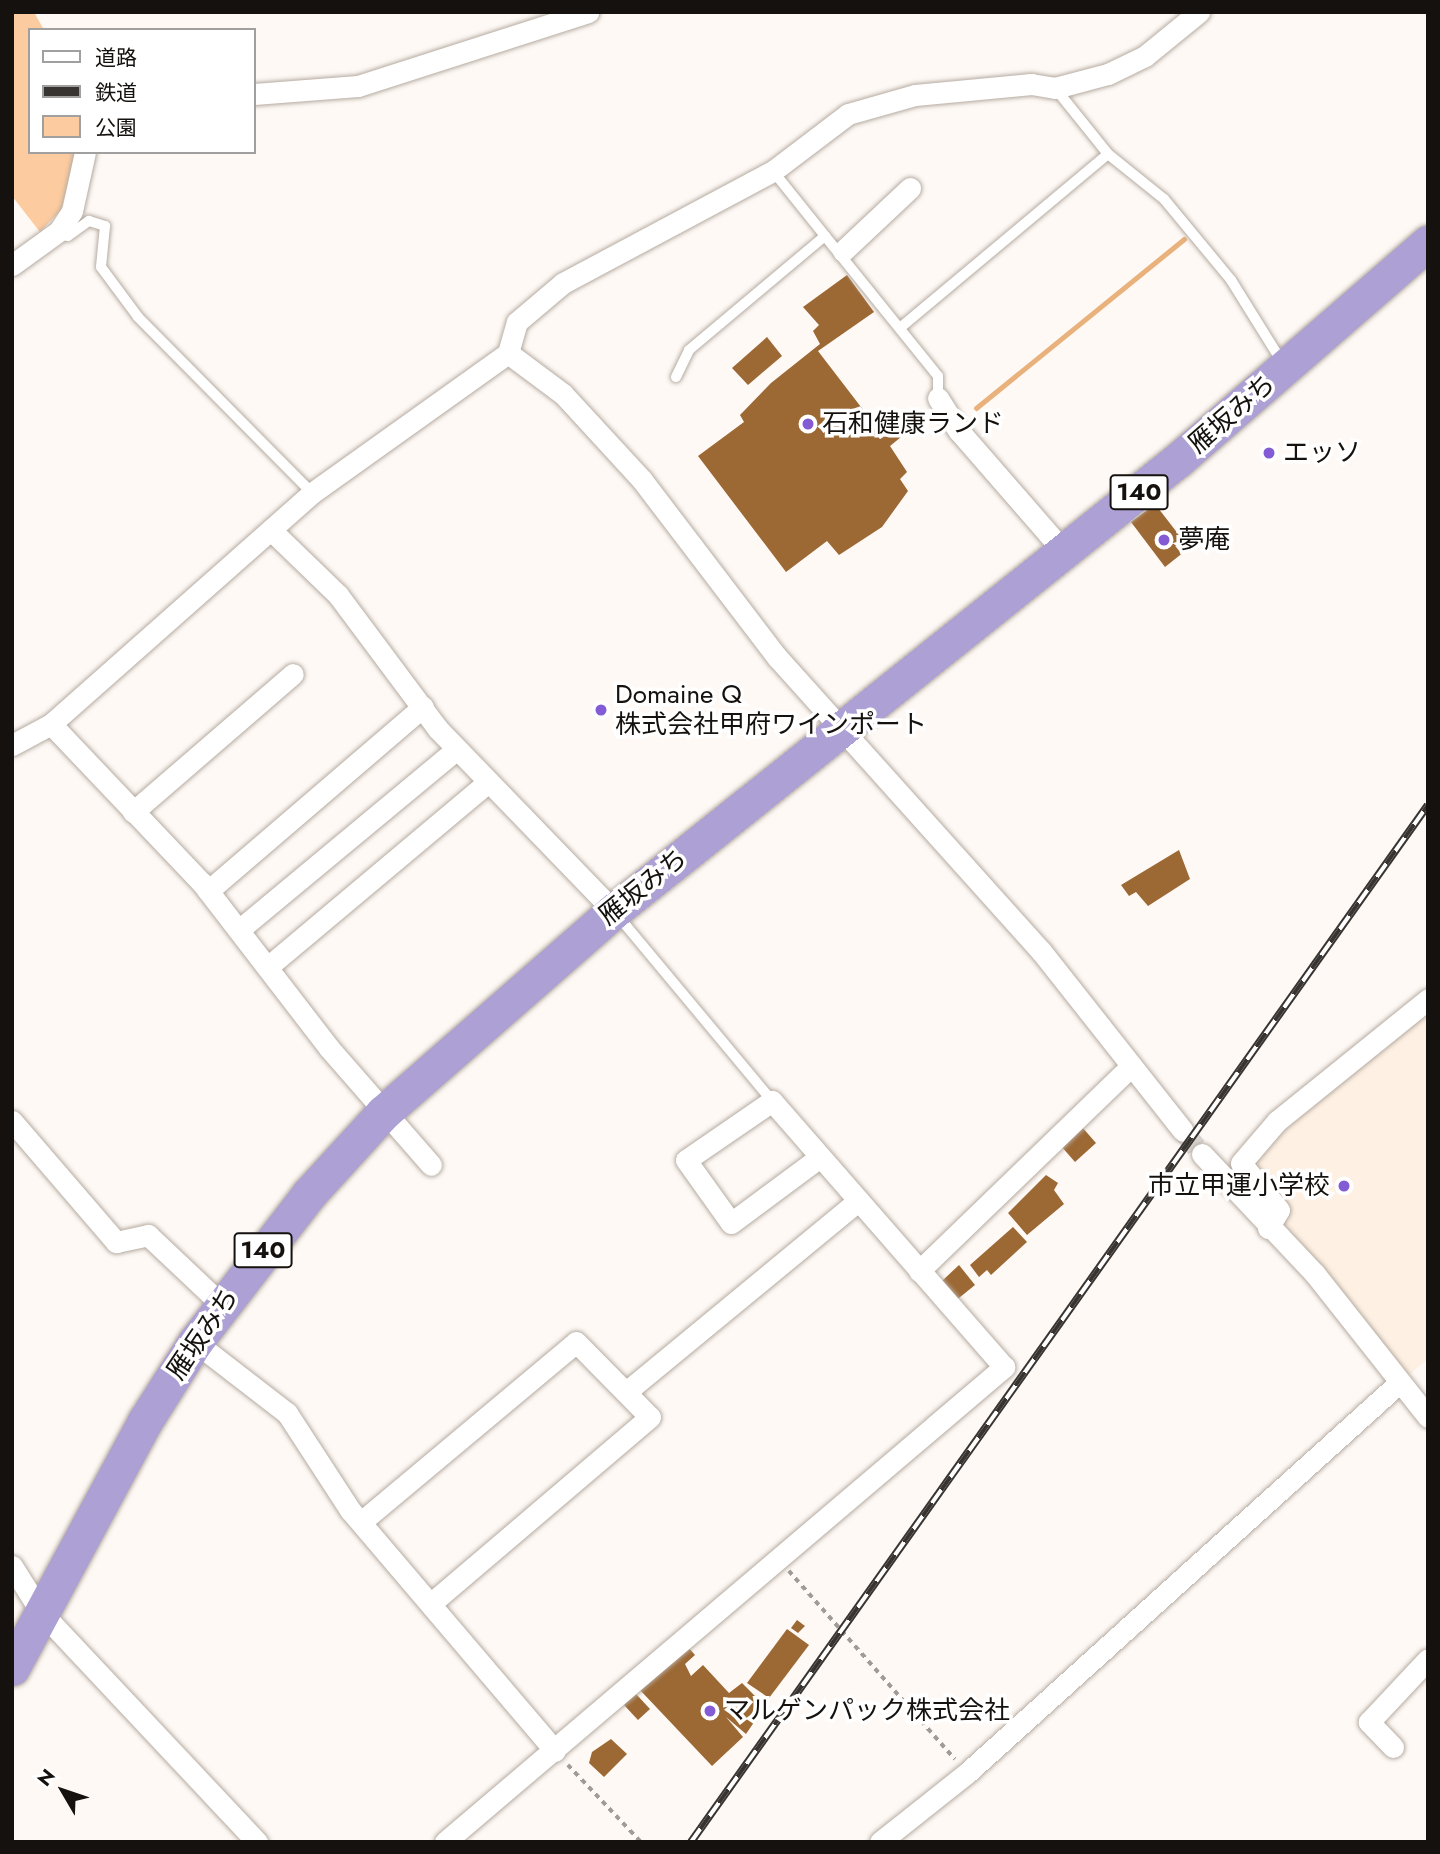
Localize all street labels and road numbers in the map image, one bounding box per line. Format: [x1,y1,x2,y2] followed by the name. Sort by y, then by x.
[1183,368,1281,460] street label: 雁坂みち
[1109,472,1169,512] road number: 140
[593,842,693,932] street label: 雁坂みち
[233,1230,293,1270] road number: 140
[161,1282,245,1386] street label: 雁坂みち

